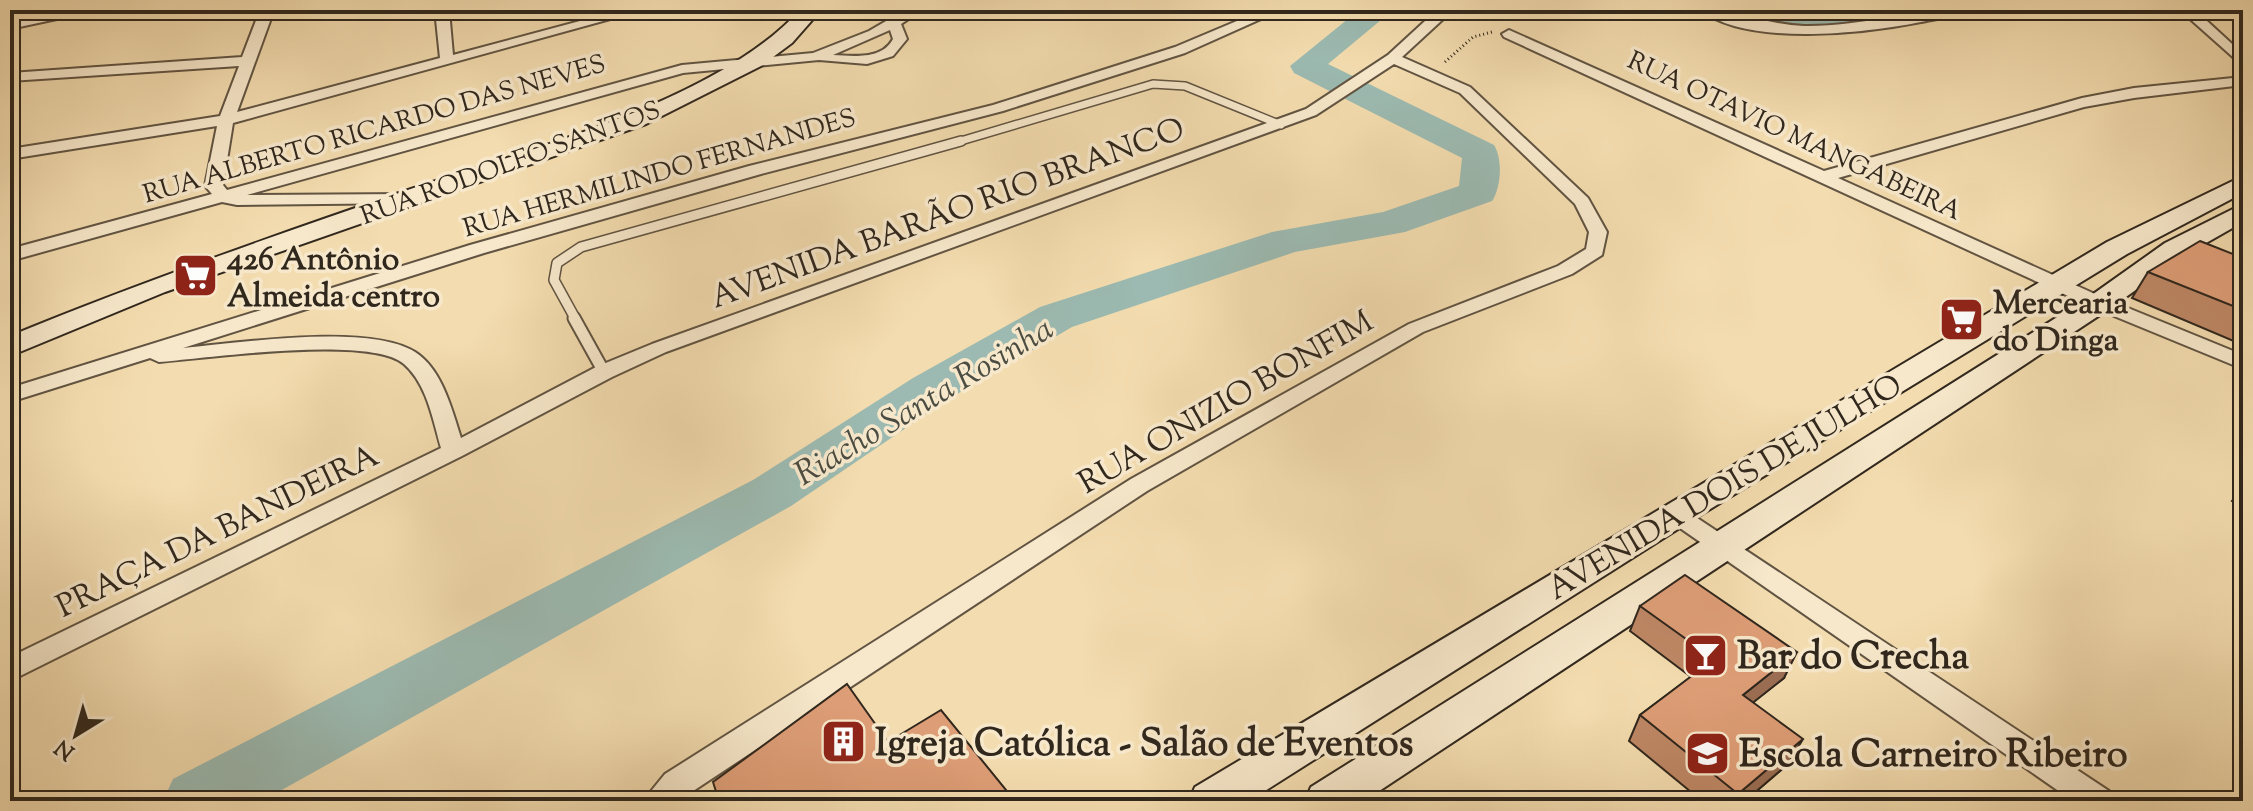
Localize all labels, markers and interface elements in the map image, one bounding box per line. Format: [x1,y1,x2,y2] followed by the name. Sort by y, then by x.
[1621,43,1967,231] street label: RUA OTAVIO MANGABEIRA
[139,47,610,214] street label: RUA ALBERTO RICARDO DAS NEVES
[356,93,666,236] street label: RUA RODOLFO SANTOS
[459,101,860,248] street label: RUA HERMILINDO FERNANDES
[705,107,1191,322] street label: AVENIDA BARÃO RIO BRANCO
[226,238,440,321] place label: 426 Antônio Almeida centro
[172,252,220,300] supermarket icon: 426 Antônio Almeida centro
[1993,282,2129,365] place label: Mercearia do Dinga
[1938,296,1986,344] supermarket icon: Mercearia do Dinga
[1070,300,1383,507] street label: RUA ONIZIO BONFIM
[786,306,1064,500] water label: Riacho Santa Rosinha
[1539,364,1912,613] street label: AVENIDA DOIS DE JULHO
[49,434,388,631] street label: PRAÇA DA BANDEIRA
[1682,631,1730,679] bar icon: Bar do Crecha
[1737,632,1970,686] place label: Bar do Crecha
[36,695,116,775] north arrow
[820,718,868,766] building icon: Igreja Católica - Salão de Eventos
[875,719,1414,773] place label: Igreja Católica - Salão de Eventos
[1684,729,1732,777] school or university icon: Escola Carneiro Ribeiro
[49,730,82,767] text: N
[1739,730,2128,784] place label: Escola Carneiro Ribeiro

